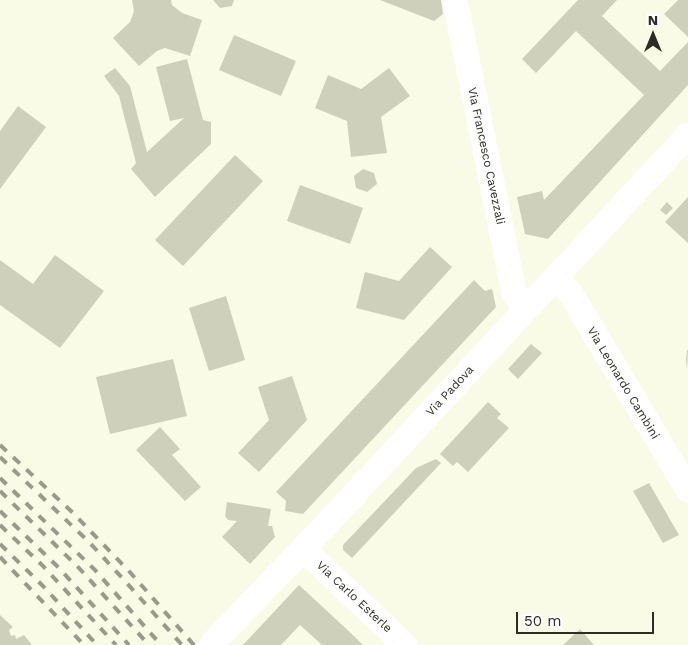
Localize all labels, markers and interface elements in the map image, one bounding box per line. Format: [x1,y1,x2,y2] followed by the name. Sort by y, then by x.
[628,10,678,60] north arrow
[648,12,658,28] text: N
[464,86,508,226] street label: Via Francesco Cavezzali
[584,324,662,442] street label: Via Leonardo Cambini
[423,363,477,419] street label: Via Padova
[313,558,395,636] street label: Via Carlo Esterle
[518,602,656,634] scale bar
[524,612,561,630] text: 50 m

